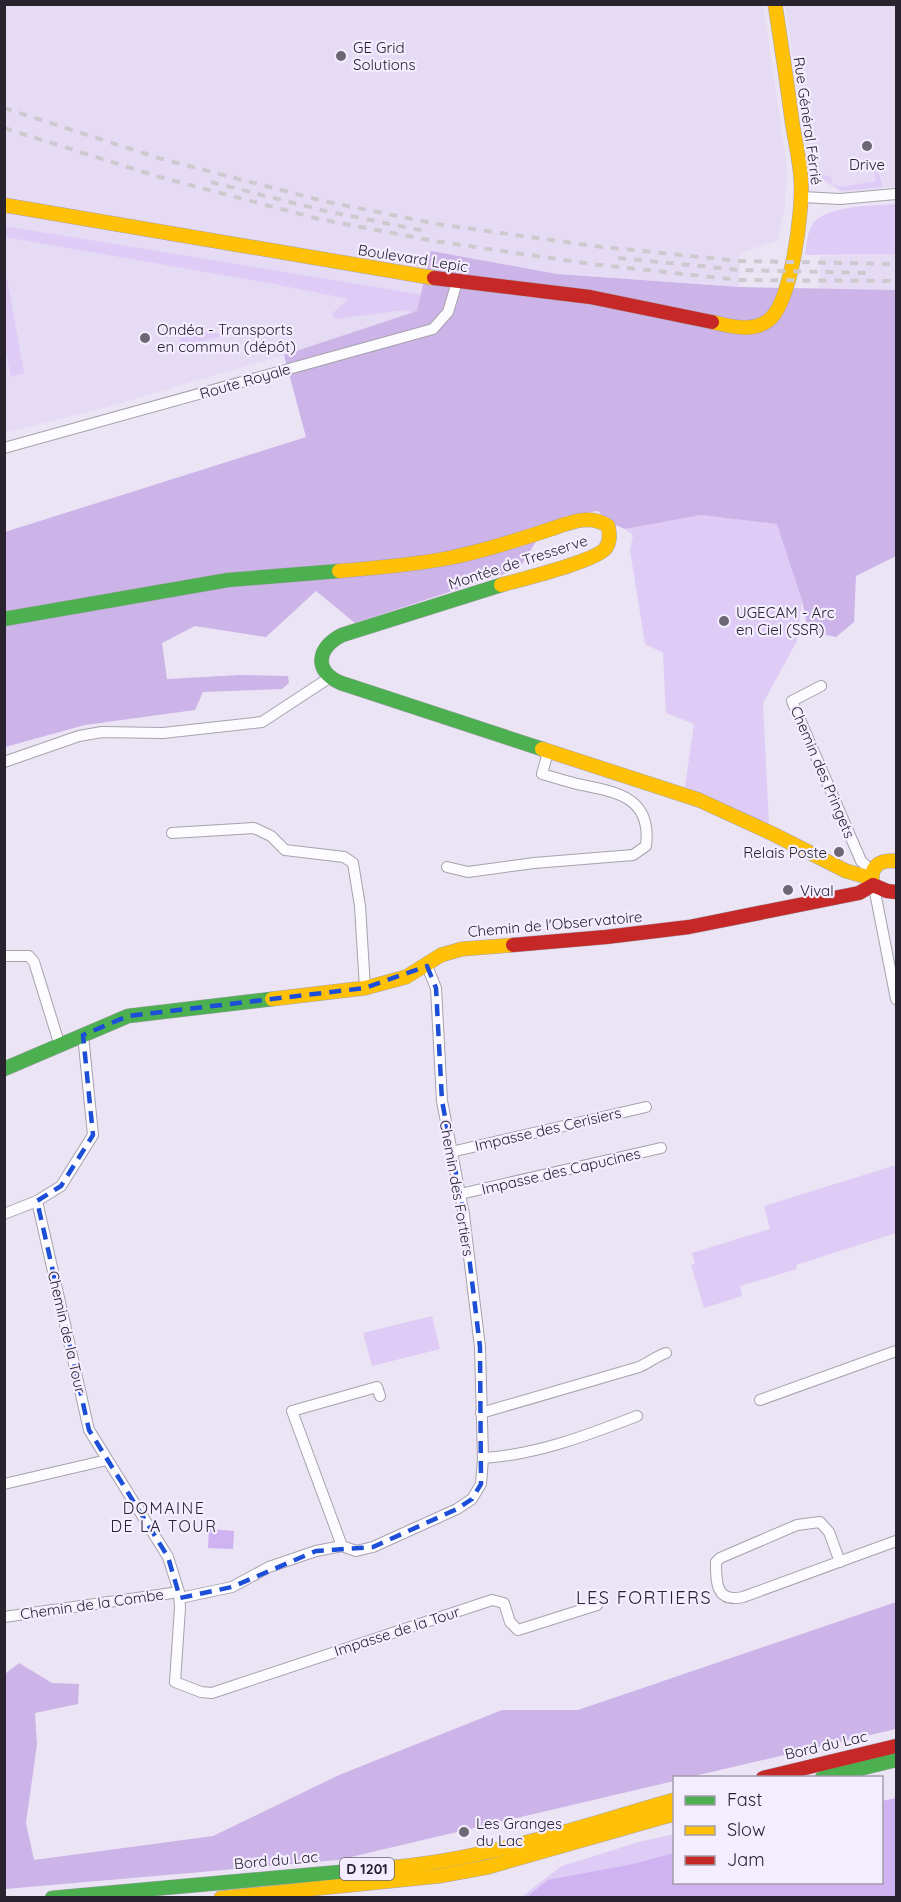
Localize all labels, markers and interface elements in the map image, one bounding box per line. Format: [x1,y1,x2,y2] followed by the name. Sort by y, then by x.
[353,38,415,74] place label: GE Grid Solutions
[334,49,348,63] marker: GE Grid Solutions
[790,56,826,186] street label: Rue Général Férrié
[860,139,874,153] marker: Drive
[849,155,885,174] place label: Drive
[357,240,470,276] street label: Boulevard Lepic
[157,320,296,356] place label: Ondéa - Transports en commun (dépôt)
[138,331,152,345] marker: Ondéa - Transports en commun (dépôt)
[197,359,293,403] street label: Route Royale
[446,531,590,593] street label: Montée de Tresserve
[736,603,835,639] place label: UGECAM - Arc en Ciel (SSR)
[717,614,731,628] marker: UGECAM - Arc en Ciel (SSR)
[787,703,859,841] street label: Chemin des Pringets
[743,843,827,862] place label: Relais Poste
[832,845,846,859] marker: Relais Poste
[800,881,834,900] place label: Vival
[781,883,795,897] marker: Vival
[467,907,643,941] street label: Chemin de l'Observatoire
[473,1103,623,1155] street label: Impasse des Cerisiers
[436,1118,478,1258] street label: Chemin des Fortiers
[480,1143,642,1199] street label: Impasse des Capucines
[44,1269,90,1395] street label: Chemin de la Tour
[111,1498,217,1536] district label: DOMAINE DE LA TOUR
[19,1585,165,1623] street label: Chemin de la Combe
[576,1586,712,1609] district label: LES FORTIERS
[332,1602,463,1660] street label: Impasse de la Tour
[783,1726,869,1764] street label: Bord du Lac
[673,1776,883,1884] legend
[727,1788,762,1811] text: Fast
[476,1814,562,1850] place label: Les Granges du Lac
[727,1818,765,1841] text: Slow
[457,1825,471,1839] marker: Les Granges du Lac
[233,1847,319,1873] street label: Bord du Lac
[727,1848,765,1871] text: Jam
[340,1858,394,1880] road number: D 1201

